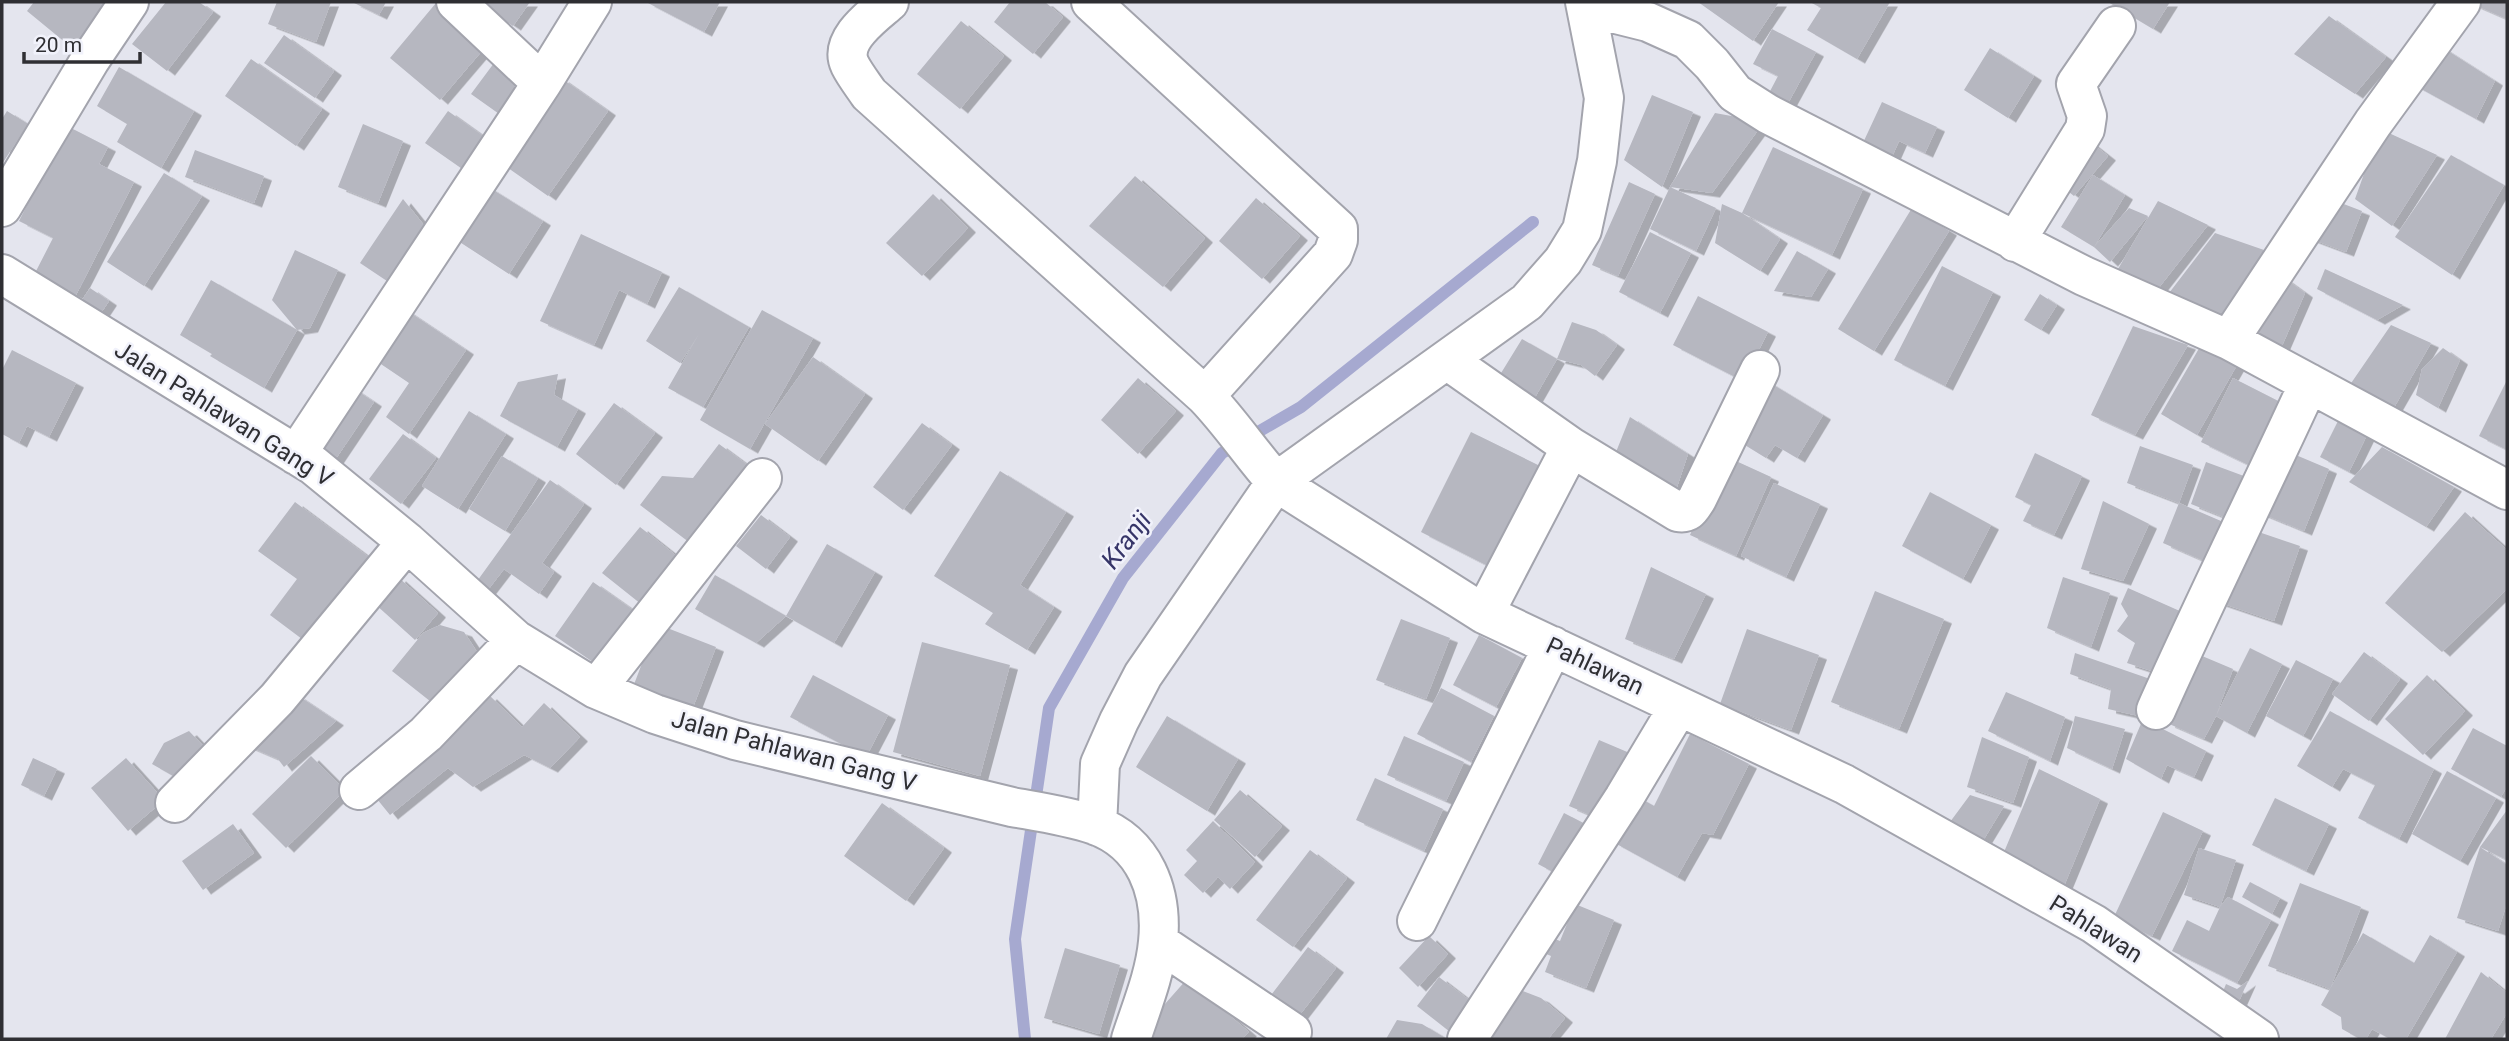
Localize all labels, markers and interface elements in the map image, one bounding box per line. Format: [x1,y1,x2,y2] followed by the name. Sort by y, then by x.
[24,21,140,65] scale bar
[35,33,82,57] text: 20 m
[110,335,338,493] street label: Jalan Pahlawan Gang V
[1095,505,1158,574] water label: Kranji
[1542,631,1648,701] street label: Pahlawan
[669,705,919,797] street label: Jalan Pahlawan Gang V
[2044,889,2148,969] street label: Pahlawan

